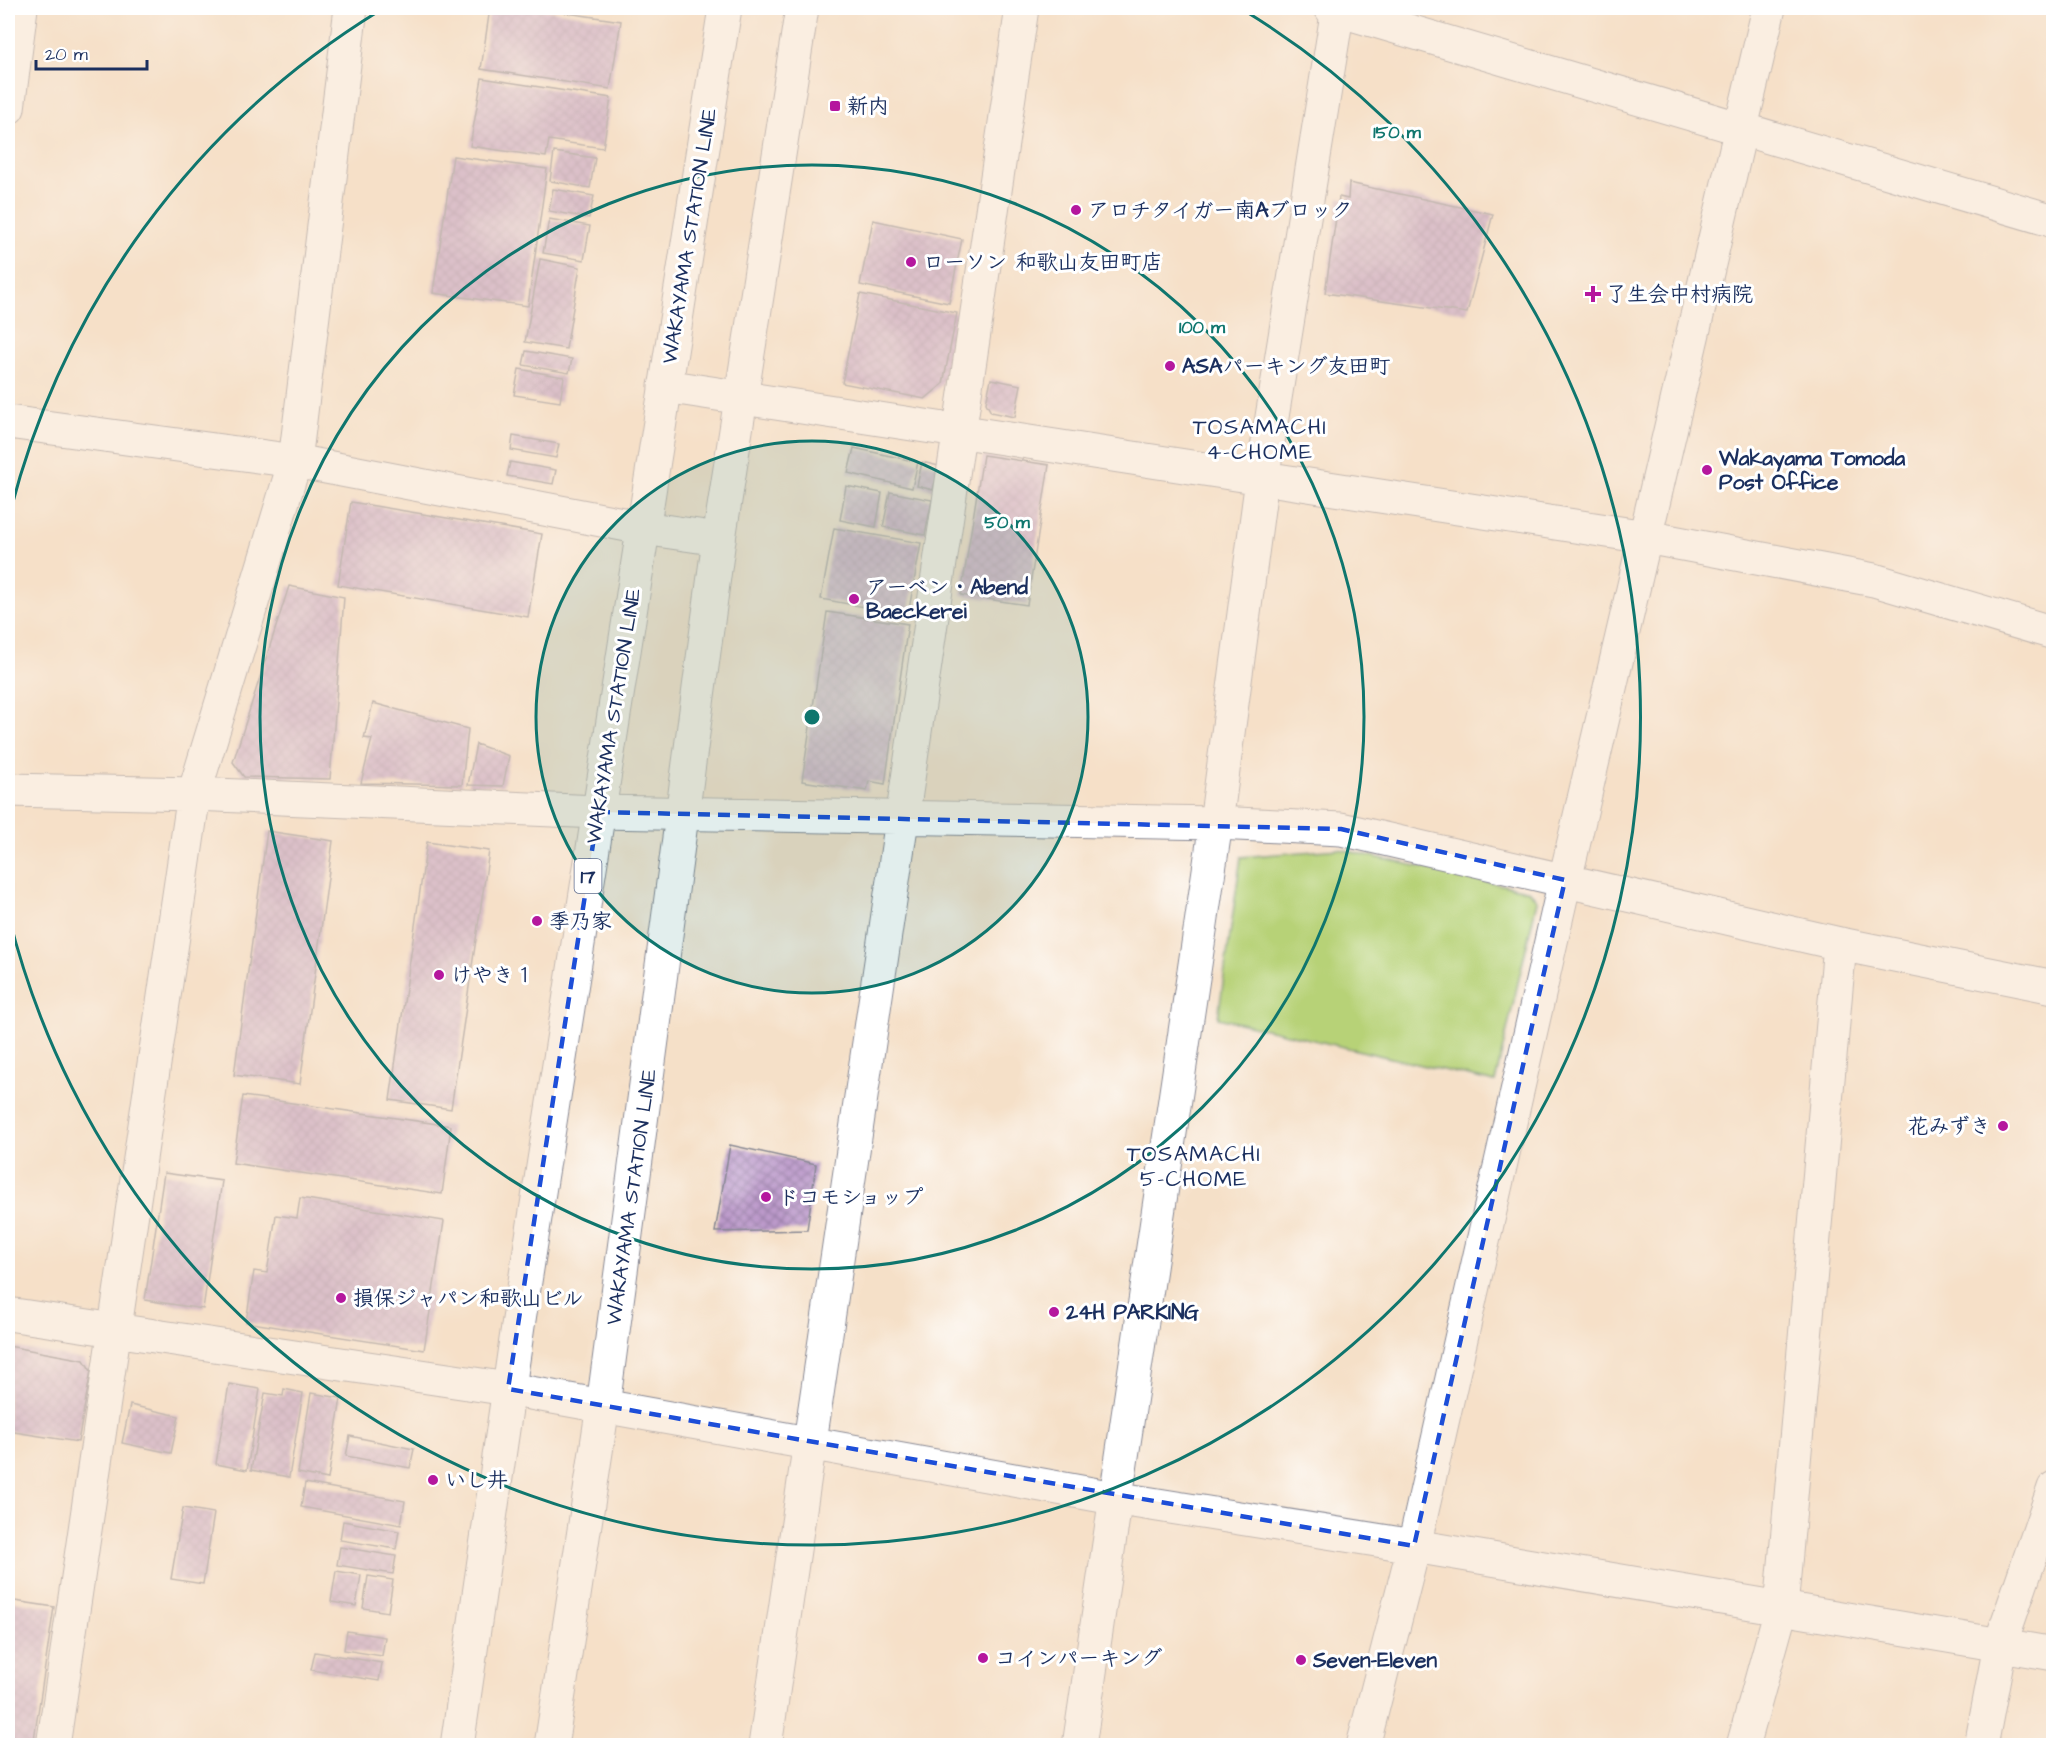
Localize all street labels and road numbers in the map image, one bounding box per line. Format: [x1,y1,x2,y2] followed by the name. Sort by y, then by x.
[655,106,724,366] street label: WAKAYAMA STATION LINE
[579,586,648,846] street label: WAKAYAMA STATION LINE
[574,859,602,893] road number: 17
[599,1066,664,1327] street label: WAKAYAMA STATION LINE

